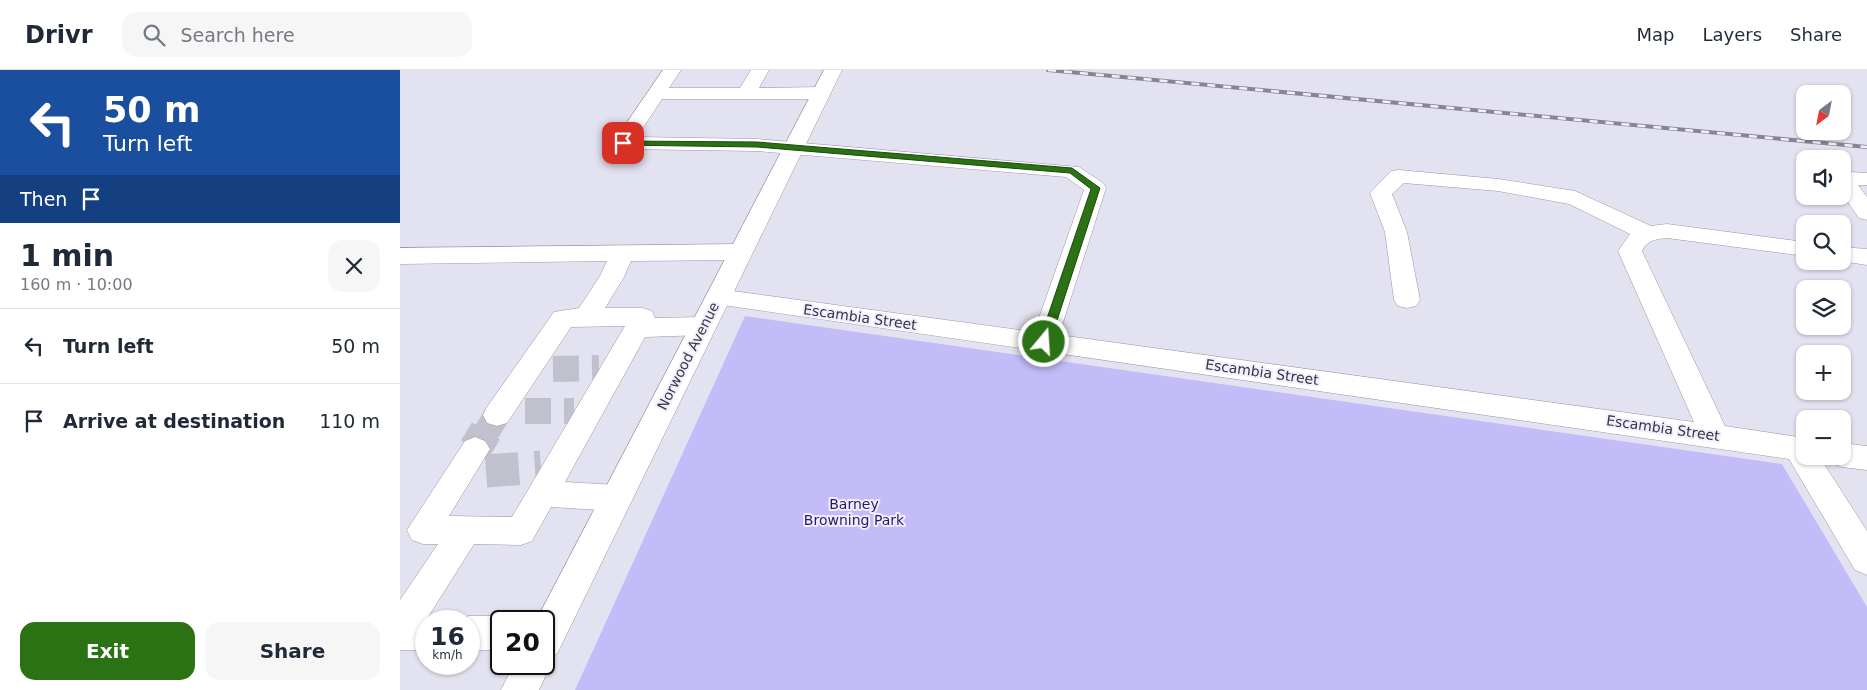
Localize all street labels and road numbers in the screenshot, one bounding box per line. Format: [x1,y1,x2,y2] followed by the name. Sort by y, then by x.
[654,299,722,413] street label: Norwood Avenue
[802,301,918,333] street label: Escambia Street
[1204,356,1320,388] street label: Escambia Street
[1605,412,1721,444] street label: Escambia Street

